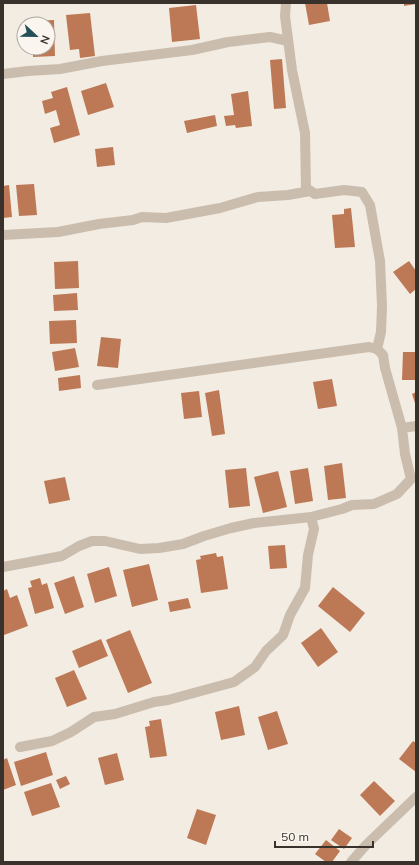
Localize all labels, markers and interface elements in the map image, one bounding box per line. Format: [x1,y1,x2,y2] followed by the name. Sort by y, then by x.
[16,16,56,56] north arrow
[37,33,53,46] text: N
[275,823,373,849] scale bar
[281,829,309,844] text: 50 m

